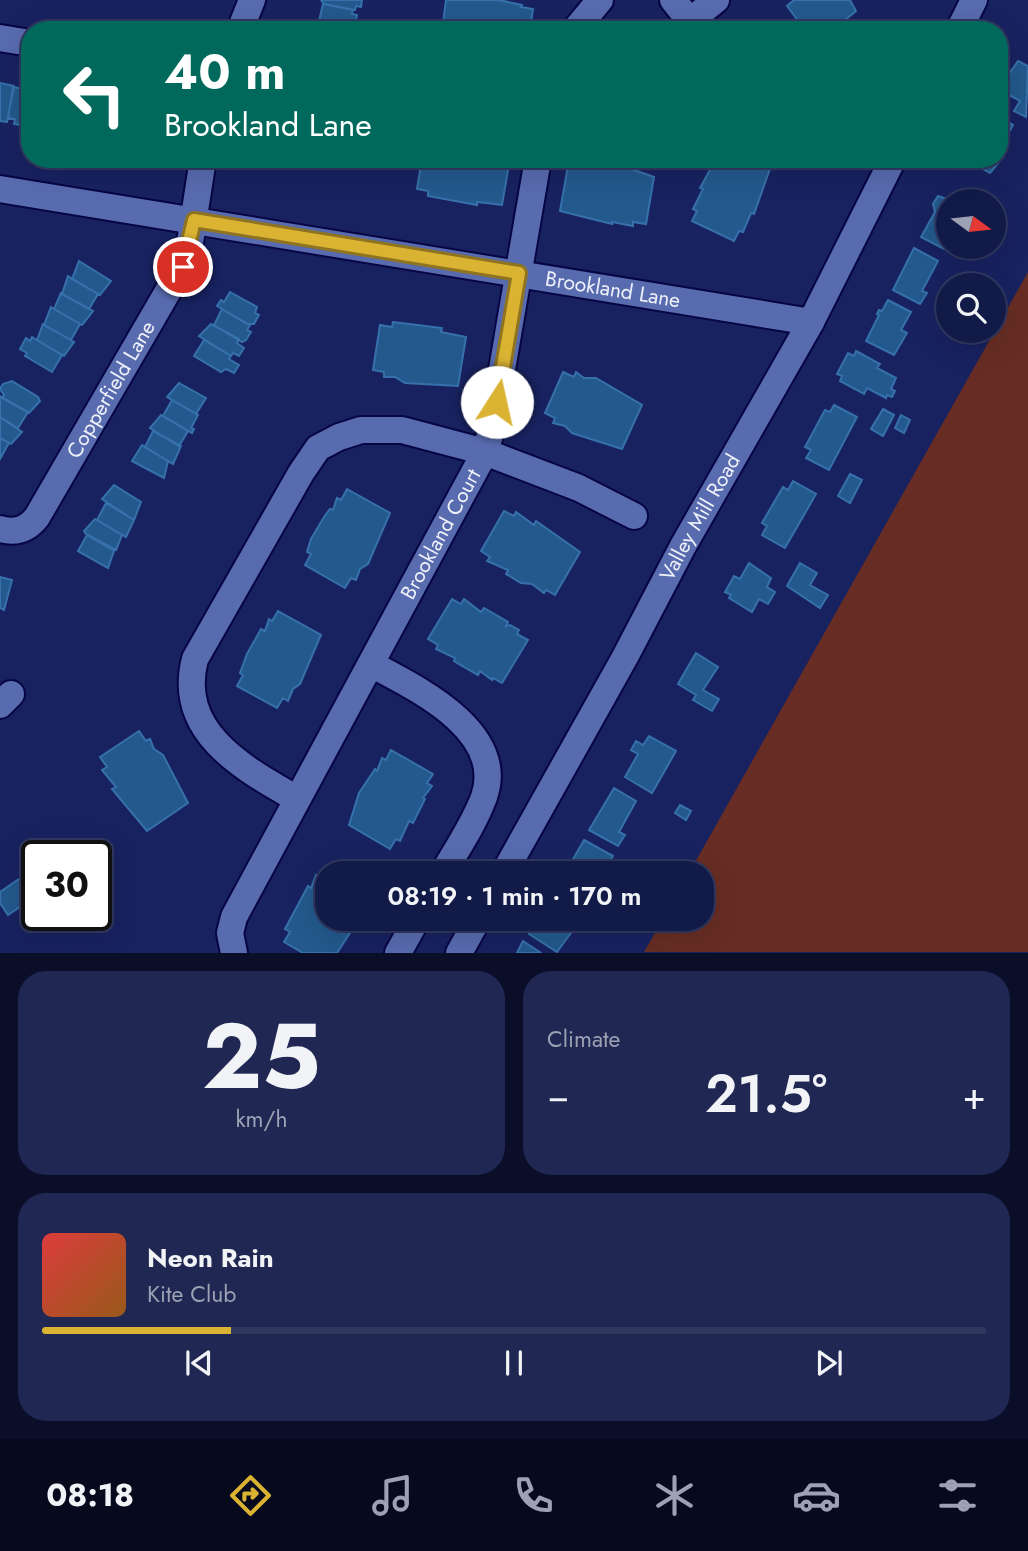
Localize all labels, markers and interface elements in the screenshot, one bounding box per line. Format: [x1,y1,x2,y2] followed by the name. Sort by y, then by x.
[164,37,286,107] text: 40 m
[49,49,140,140] icon: left
[164,102,372,148] text: Brookland Lane
[936,189,1006,259] north arrow
[936,189,1006,343] map controls
[153,237,213,297] pin
[164,248,202,286] icon: arrive
[543,264,683,315] street label: Brookland Lane
[936,273,1006,343] button: search
[59,315,163,464] street label: Copperfield Lane
[460,365,534,439] position arrow
[652,448,748,586] street label: Valley Mill Road
[393,464,488,605] street label: Brookland Court
[21,840,112,931] speed limit sign: 30
[387,877,642,915] text: 08:19 · 1 min · 170 m
[202,991,321,1122] text: 25
[547,1022,620,1056] text: Climate
[705,1056,827,1132] text: 21.5°
[547,1068,569,1123] text: −
[963,1068,986,1123] text: +
[236,1102,287,1136] text: km/h
[147,1239,274,1277] text: Neon Rain
[147,1277,236,1311] text: Kite Club
[180,1344,218,1382] icon: previous
[495,1344,533,1382] icon: pause
[810,1344,848,1382] icon: next
[226,1471,275,1520] icon: directions
[368,1471,417,1520] icon: music
[509,1471,558,1520] icon: phone
[650,1471,699,1520] icon: climate
[792,1471,841,1520] icon: car
[933,1471,982,1520] icon: filters
[46,1472,134,1518] text: 08:18

